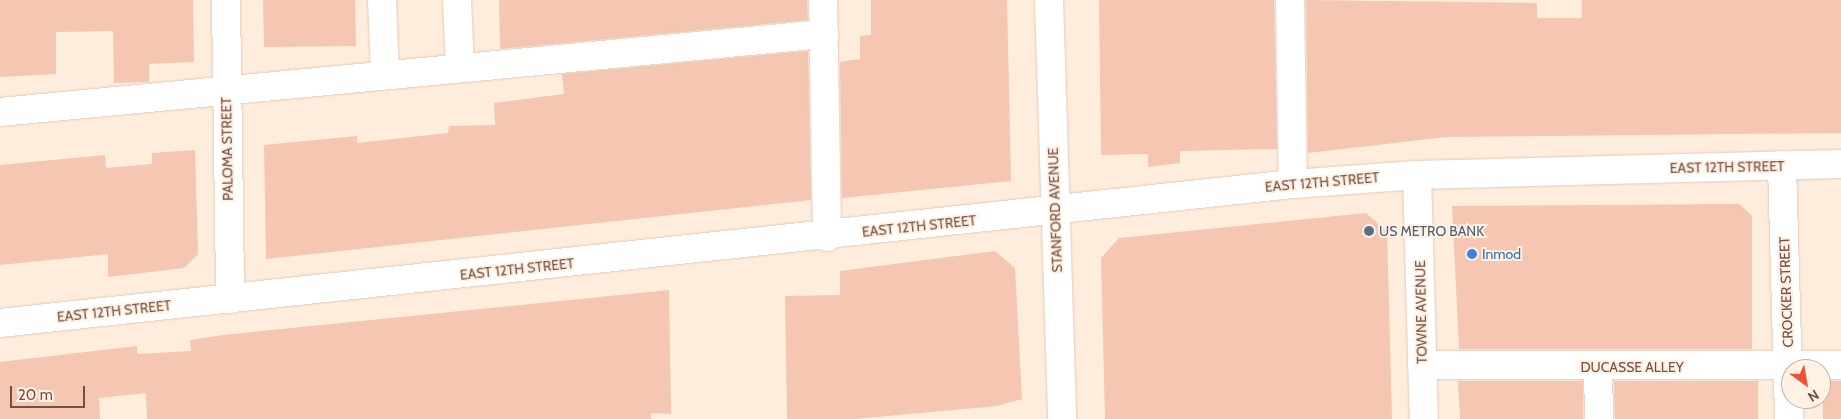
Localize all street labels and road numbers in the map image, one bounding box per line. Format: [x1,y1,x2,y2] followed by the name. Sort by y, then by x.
[218,97,236,201] street label: PALOMA STREET
[1044,147,1066,273] street label: STANFORD AVENUE
[1670,158,1784,176] street label: EAST 12TH STREET
[1264,169,1380,195] street label: EAST 12TH STREET
[861,212,977,240] street label: EAST 12TH STREET
[1776,236,1796,348] street label: CROCKER STREET
[459,255,575,283] street label: EAST 12TH STREET
[1412,260,1430,364] street label: TOWNE AVENUE
[56,297,172,325] street label: EAST 12TH STREET
[1580,359,1684,375] street label: DUCASSE ALLEY

